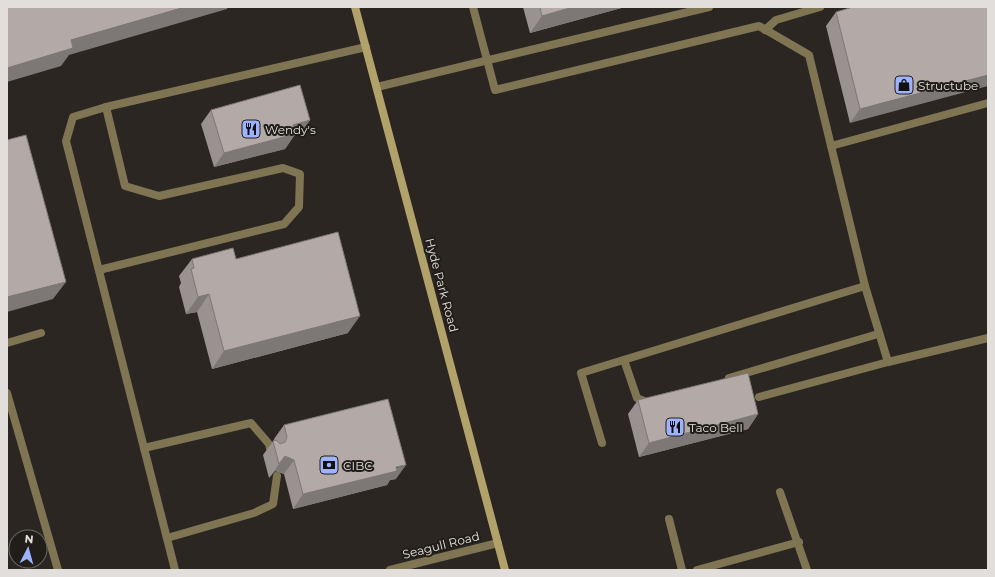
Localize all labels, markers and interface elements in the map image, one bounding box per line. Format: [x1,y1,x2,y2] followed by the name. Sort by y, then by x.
[893,74,915,96] shop icon: Structube
[918,78,978,93] place label: Structube
[240,118,262,140] restaurant icon: Wendy's
[265,122,316,137] place label: Wendy's
[422,236,462,334] street label: Hyde Park Road
[664,416,686,438] restaurant icon: Taco Bell
[689,420,743,435] place label: Taco Bell
[318,454,340,476] bank icon: CIBC
[343,458,373,473] place label: CIBC
[401,528,481,562] street label: Seagull Road
[8,529,48,569] north arrow
[24,532,34,546] text: N

